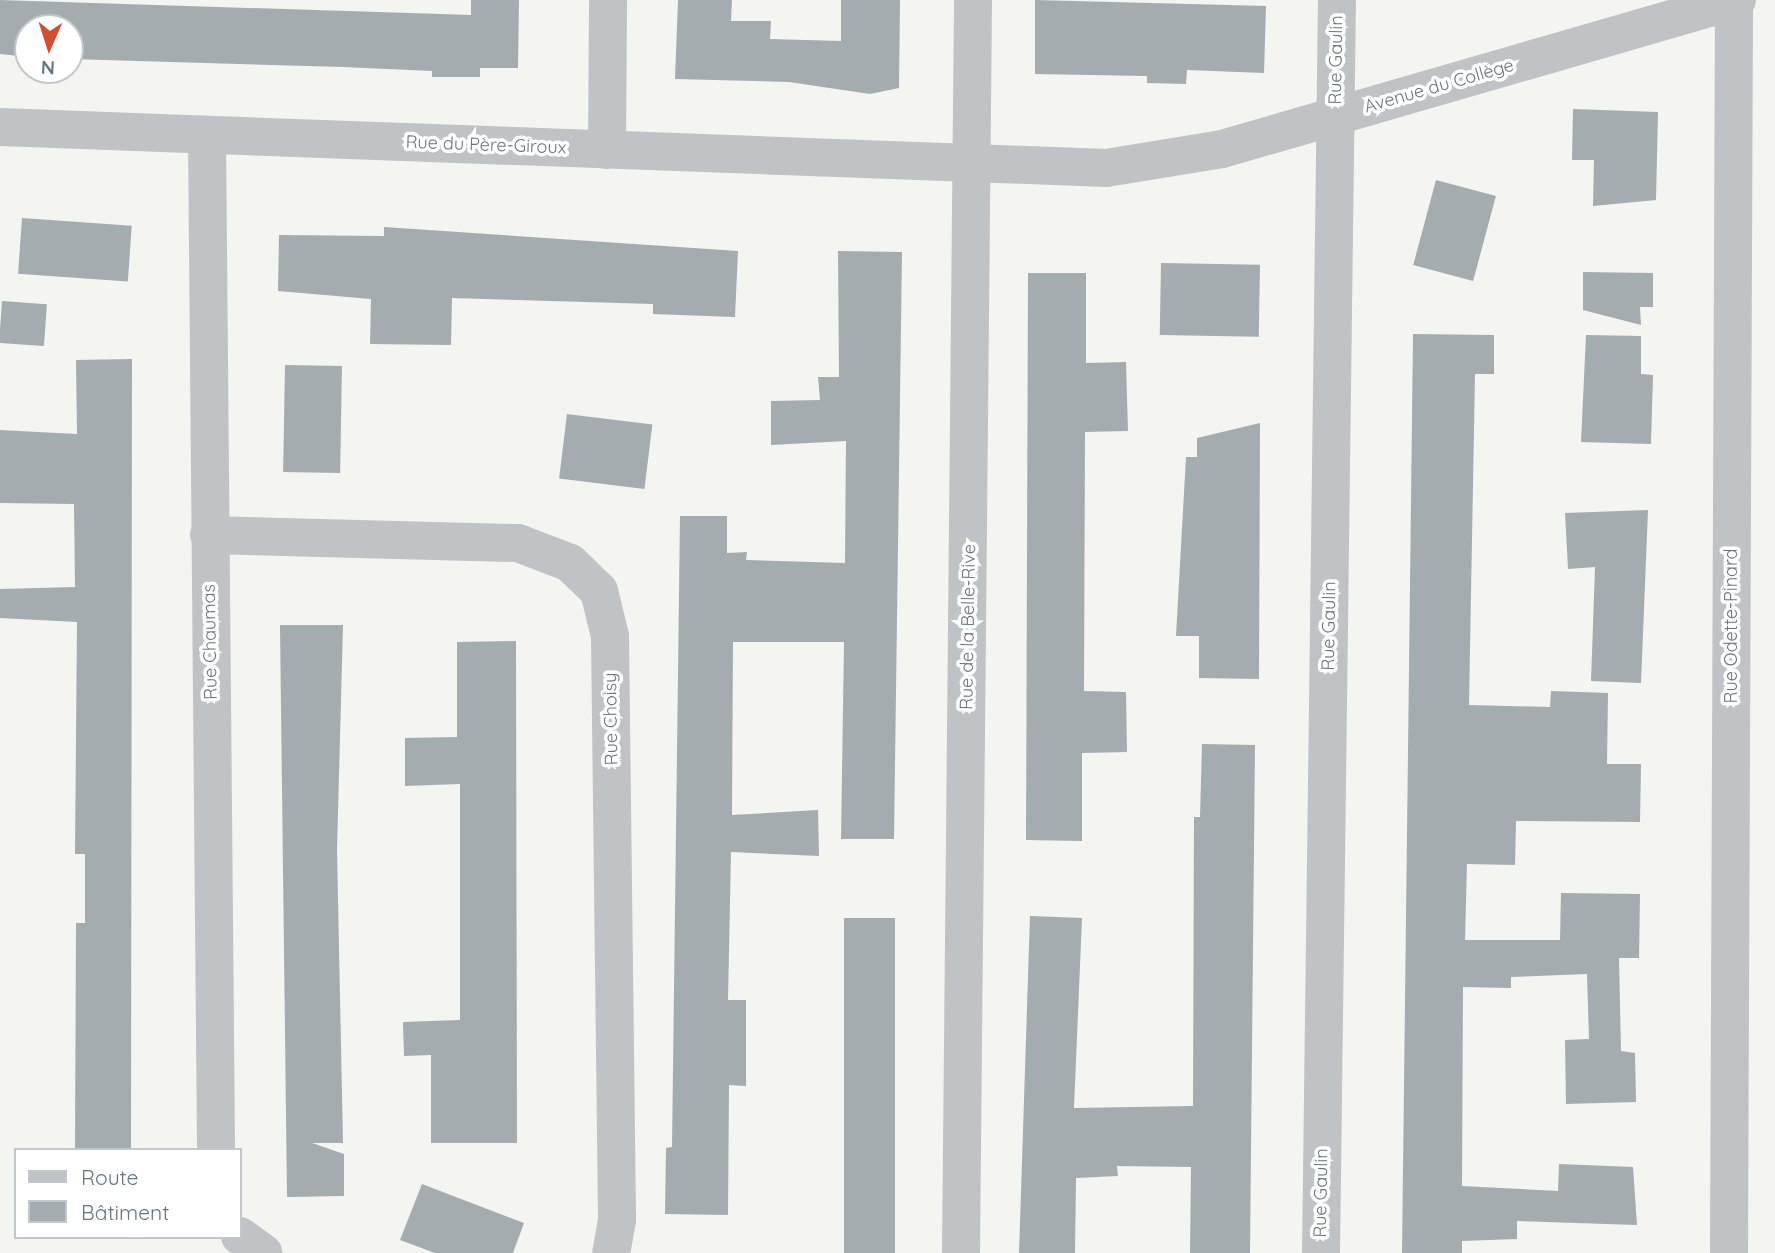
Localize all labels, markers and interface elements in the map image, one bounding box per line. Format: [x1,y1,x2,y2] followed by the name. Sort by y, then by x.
[14,14,84,84] north arrow
[1324,15,1348,105] street label: Rue Gaulin
[1362,54,1516,118] street label: Avenue du Collège
[40,56,56,80] text: N
[405,131,567,159] street label: Rue du Père-Giroux
[956,544,980,710] street label: Rue de la Belle-Rive
[1720,549,1742,703] street label: Rue Odette-Pinard
[1317,581,1341,671] street label: Rue Gaulin
[198,584,222,700] street label: Rue Chaumas
[599,673,623,765] street label: Rue Choisy
[14,1148,242,1239] legend
[1309,1148,1333,1238] street label: Rue Gaulin
[81,1164,138,1190] text: Route
[81,1199,169,1225] text: Bâtiment

